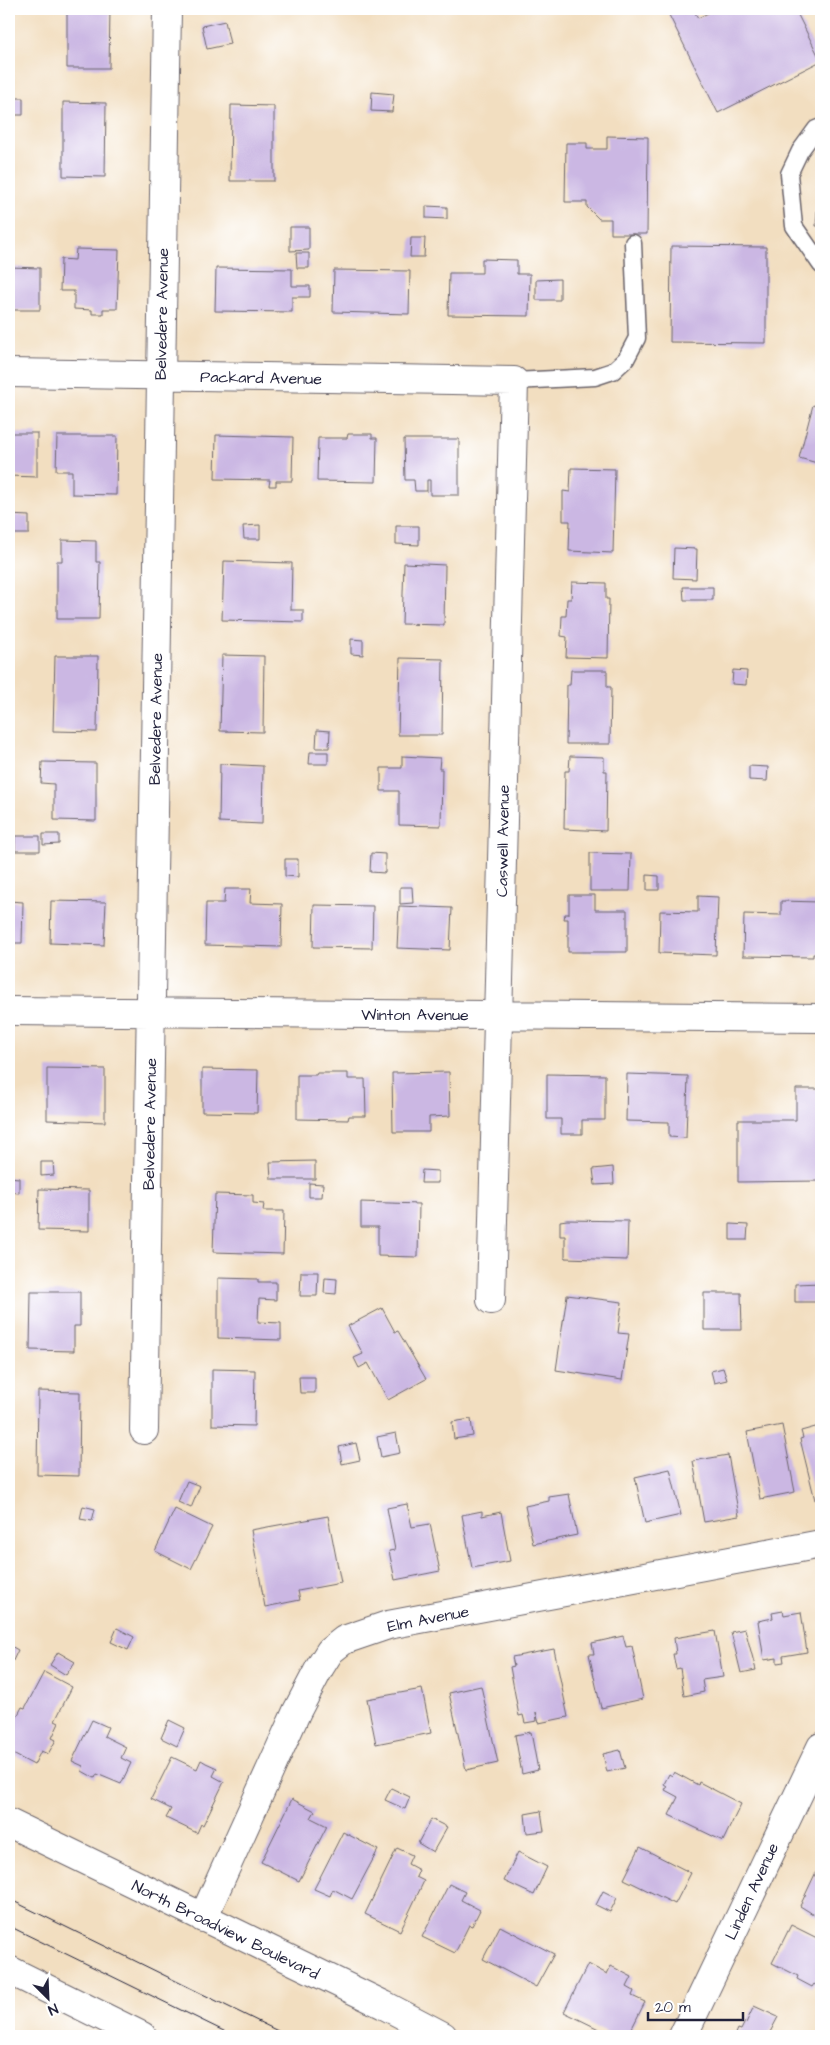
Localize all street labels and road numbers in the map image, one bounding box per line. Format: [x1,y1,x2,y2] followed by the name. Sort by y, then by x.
[150,247,174,380] street label: Belvedere Avenue
[200,366,322,390] street label: Packard Avenue
[144,652,168,785] street label: Belvedere Avenue
[491,784,515,897] street label: Caswell Avenue
[361,1004,469,1026] street label: Winton Avenue
[138,1057,162,1190] street label: Belvedere Avenue
[385,1600,471,1638] street label: Elm Avenue
[720,1839,784,1944] street label: Linden Avenue
[128,1875,323,1985] street label: North Broadview Boulevard

